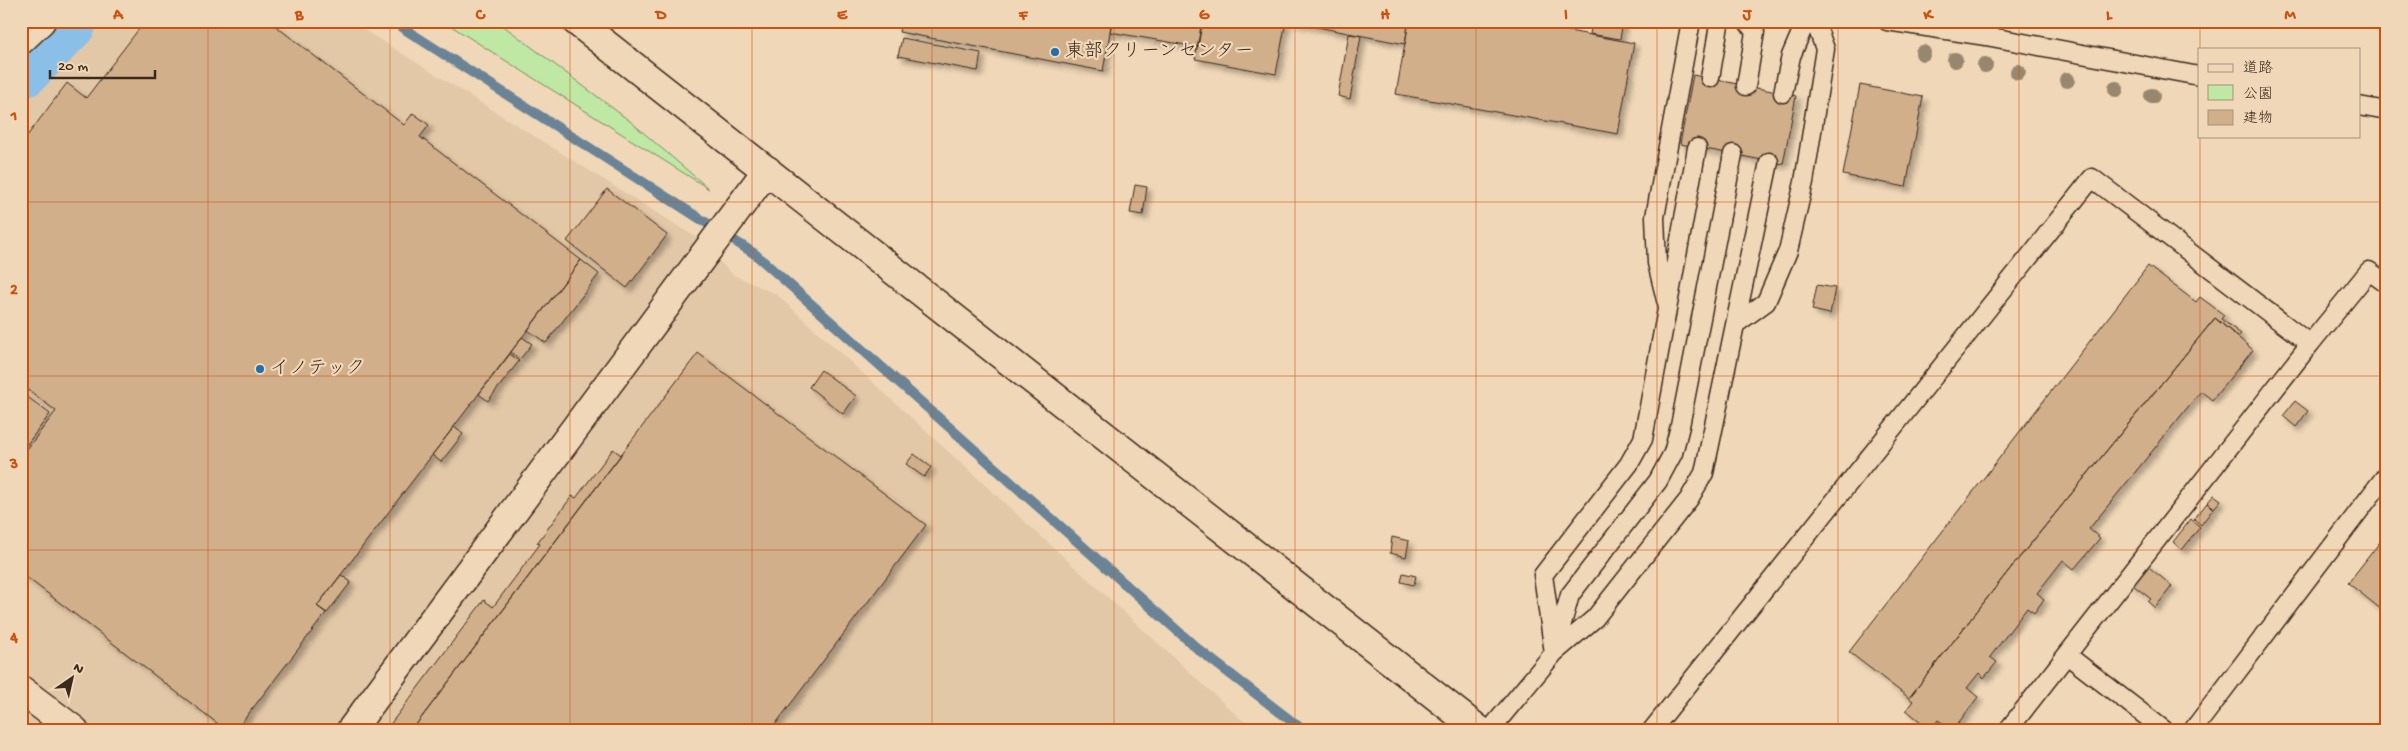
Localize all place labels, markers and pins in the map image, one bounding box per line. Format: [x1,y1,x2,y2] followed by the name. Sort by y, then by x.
[1065,40,1253,64] place label: 東部クリーンセンター
[1049,46,1061,58] marker: 東部クリーンセンター
[270,358,365,381] place label: イノテック
[254,363,266,375] marker: イノテック

